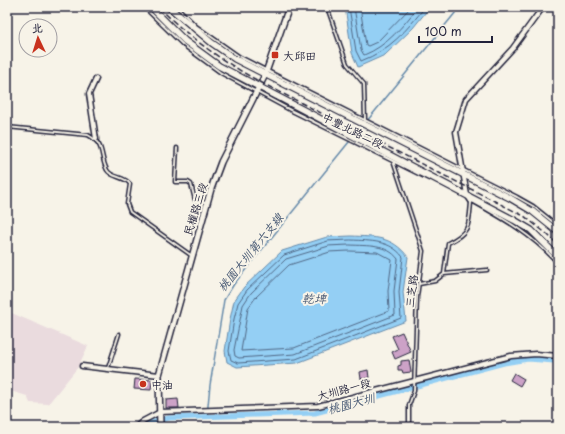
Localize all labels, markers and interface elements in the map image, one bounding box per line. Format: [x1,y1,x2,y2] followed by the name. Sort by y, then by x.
[18,18,58,58] north arrow
[419,18,492,44] scale bar
[31,19,43,36] text: 北
[425,22,462,40] text: 100 m
[283,47,316,64] place label: 大邱田
[270,50,280,60] marker: 大邱田
[320,108,386,152] street label: 中豐北路二段
[179,180,211,238] street label: 民權路三段
[213,208,288,295] water label: 桃園大圳第六支線
[401,274,421,308] street label: 三芝路
[302,289,327,307] water label: 乾埤
[315,374,373,404] street label: 大圳路一段
[151,376,173,393] place label: 中油
[138,379,148,389] marker: 中油
[325,388,378,418] water label: 桃園大圳

